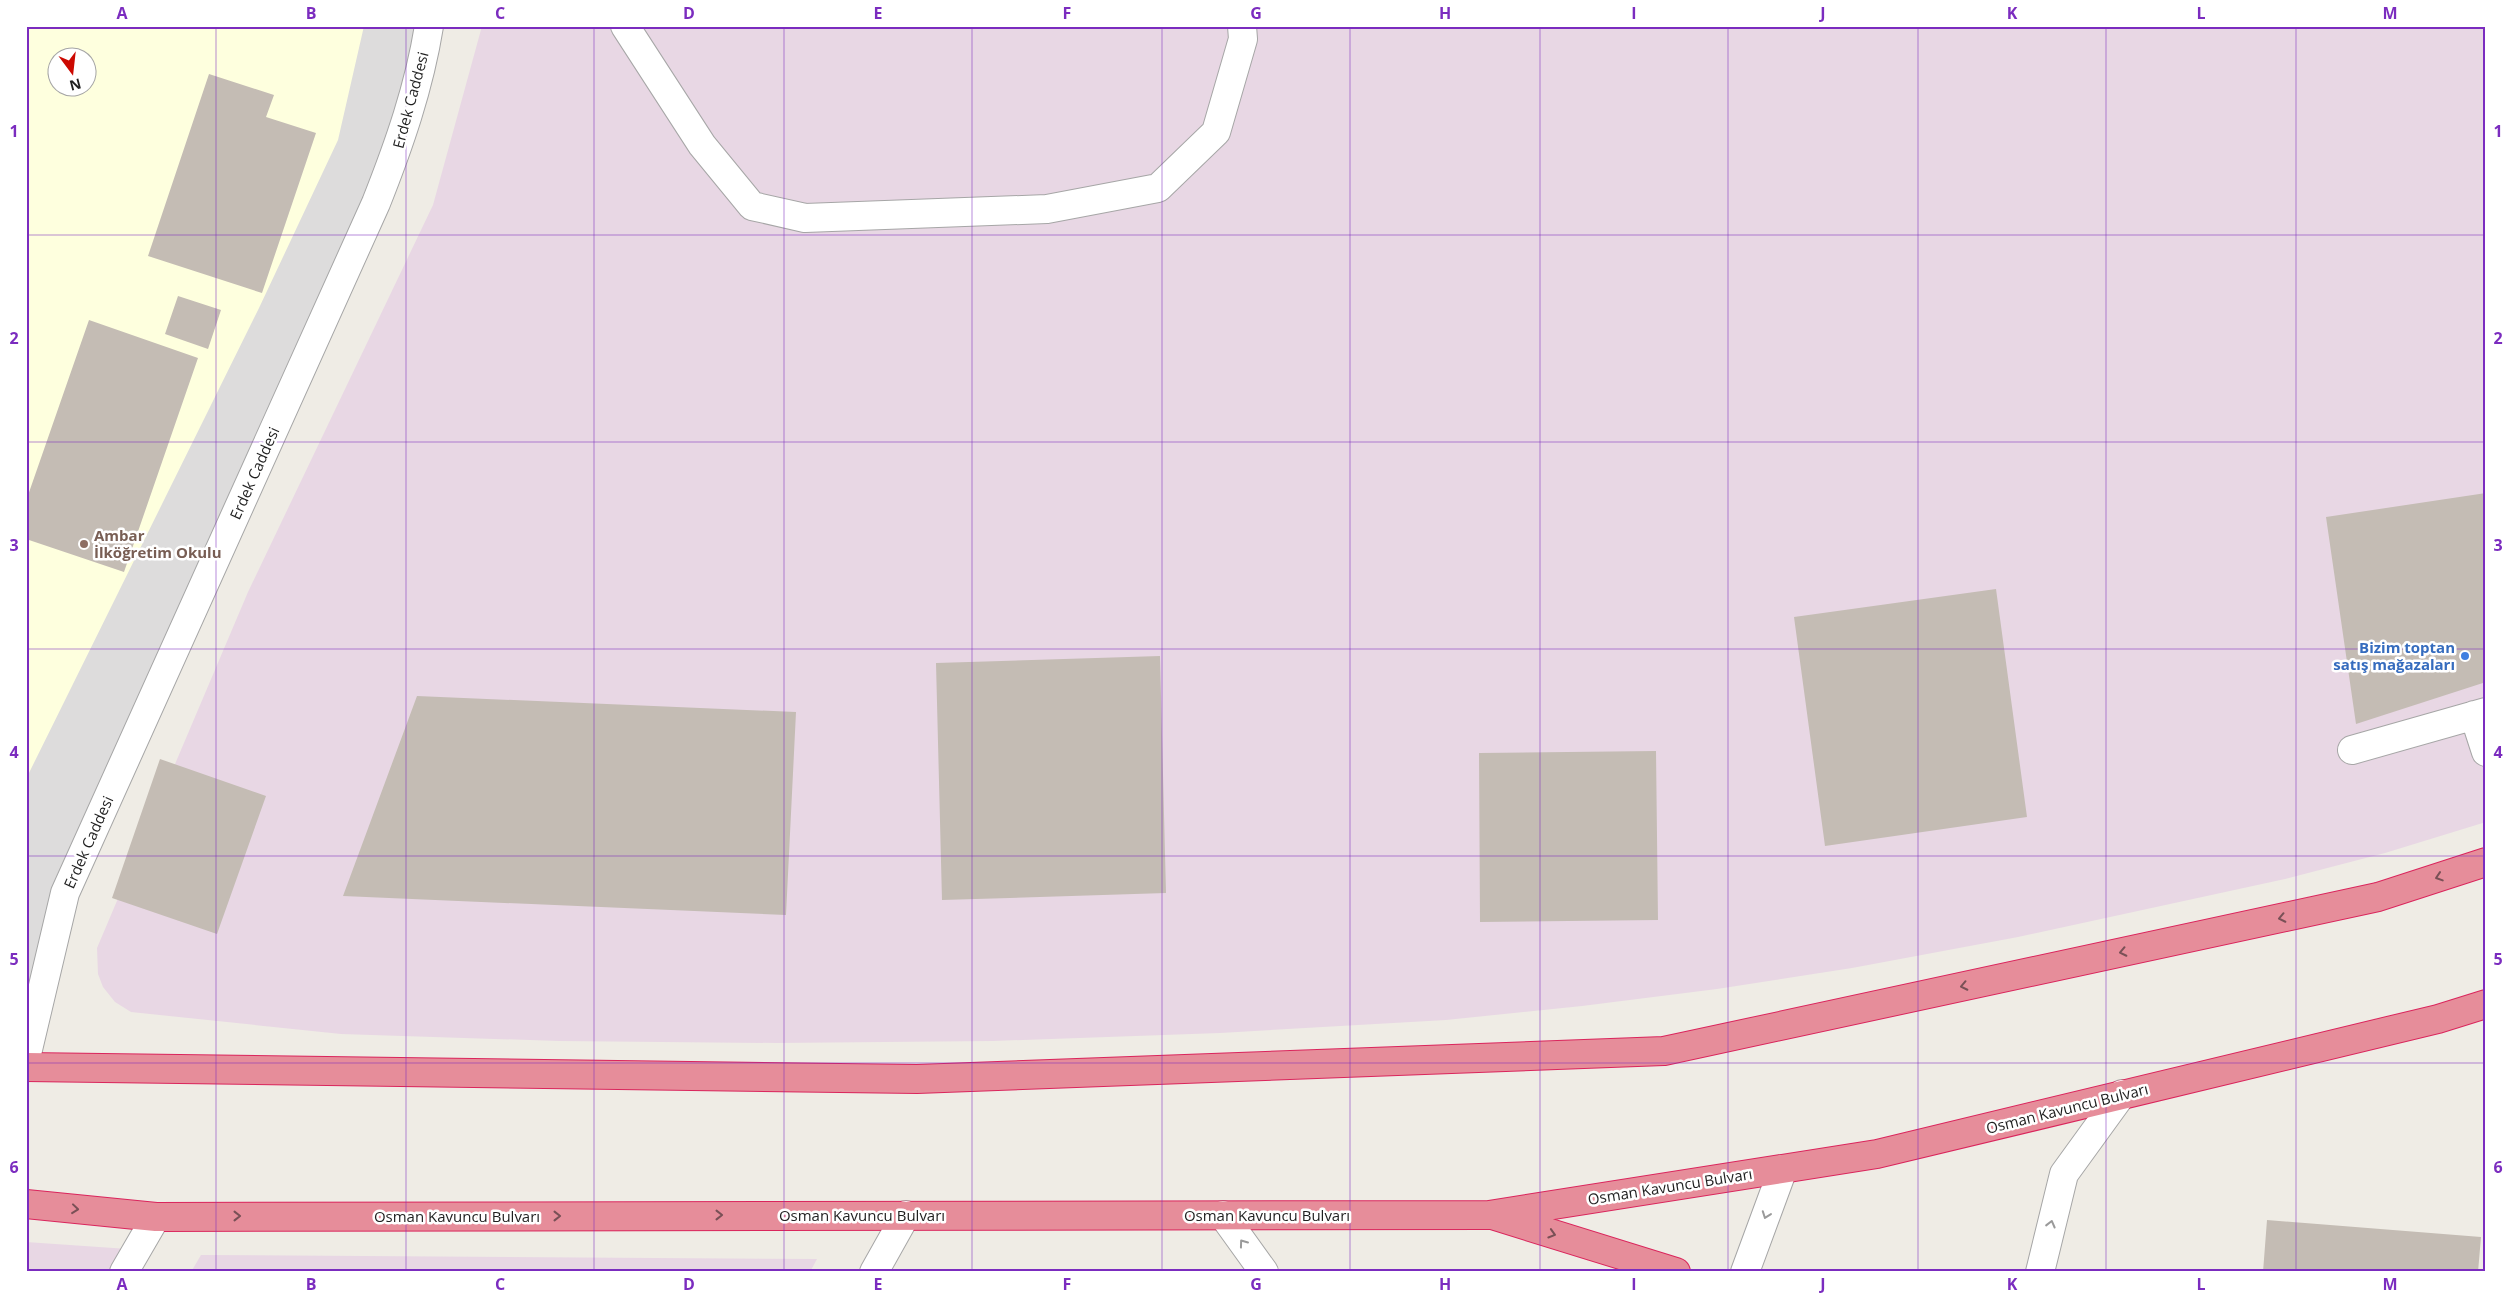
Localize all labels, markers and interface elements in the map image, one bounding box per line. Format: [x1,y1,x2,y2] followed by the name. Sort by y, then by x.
[116,2,128,24] text: A
[306,2,316,24] text: B
[495,2,505,24] text: C
[683,2,695,24] text: D
[874,2,883,24] text: E
[1063,2,1071,24] text: F
[1250,2,1262,24] text: G
[1439,2,1451,24] text: H
[1631,2,1637,24] text: I
[1818,2,1826,24] text: J
[2007,2,2018,24] text: K
[2196,2,2206,24] text: L
[2382,2,2398,24] text: M
[48,48,98,98] north arrow
[387,49,433,151] street label: Erdek Caddesi
[68,74,83,96] text: N
[9,120,19,142] text: 1
[2493,120,2503,142] text: 1
[9,327,19,349] text: 2
[2493,327,2503,349] text: 2
[225,424,283,522] street label: Erdek Caddesi
[94,525,222,562] place label: Ambar İlköğretim Okulu
[9,534,19,556] text: 3
[2493,534,2503,556] text: 3
[78,538,90,550] marker: Ambar İlköğretim Okulu
[2333,637,2455,674] place label: Bizim toptan satış mağazaları
[2459,650,2471,662] marker: Bizim toptan satış mağazaları
[9,741,19,763] text: 4
[2493,741,2503,763] text: 4
[59,793,117,891] street label: Erdek Caddesi
[2436,871,2444,881] one-way arrow
[2278,912,2287,922] one-way arrow
[2119,946,2128,957] one-way arrow
[9,948,19,970] text: 5
[2493,948,2503,970] text: 5
[1960,980,1969,991] one-way arrow
[1984,1078,2150,1138] street label: Osman Kavuncu Bulvarı
[9,1156,19,1178] text: 6
[2493,1156,2503,1178] text: 6
[1586,1163,1754,1209] street label: Osman Kavuncu Bulvarı
[71,1203,79,1214] one-way arrow
[779,1205,945,1225] street label: Osman Kavuncu Bulvarı
[1184,1205,1350,1225] street label: Osman Kavuncu Bulvarı
[374,1206,540,1226] street label: Osman Kavuncu Bulvarı
[716,1210,724,1220] one-way arrow
[1762,1210,1772,1218] one-way arrow
[234,1211,241,1221] one-way arrow
[554,1211,561,1221] one-way arrow
[2045,1220,2056,1229] one-way arrow
[1548,1228,1556,1238] one-way arrow
[1240,1239,1249,1249] one-way arrow
[116,1273,128,1295] text: A
[306,1273,316,1295] text: B
[495,1273,505,1295] text: C
[683,1273,695,1295] text: D
[874,1273,883,1295] text: E
[1063,1273,1071,1295] text: F
[1250,1273,1262,1295] text: G
[1439,1273,1451,1295] text: H
[1631,1273,1637,1295] text: I
[1818,1273,1826,1295] text: J
[2007,1273,2018,1295] text: K
[2196,1273,2206,1295] text: L
[2382,1273,2398,1295] text: M

